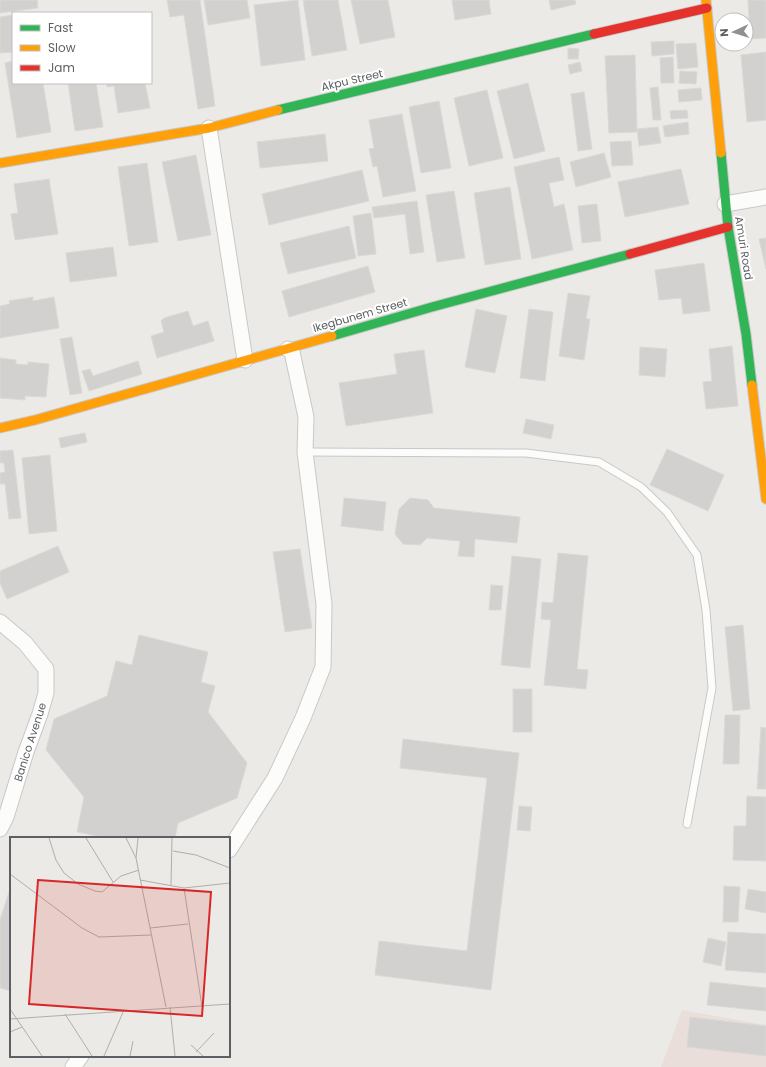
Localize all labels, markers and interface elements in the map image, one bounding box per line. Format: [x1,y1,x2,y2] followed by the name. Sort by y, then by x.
[12,12,152,84] legend
[714,12,754,52] north arrow
[48,19,73,36] text: Fast
[716,28,732,37] text: N
[48,39,76,56] text: Slow
[48,59,75,76] text: Jam
[320,65,384,95] street label: Akpu Street
[731,215,757,281] street label: Amuri Road
[311,294,409,336] street label: Ikegbunem Street
[10,700,50,783] street label: Banico Avenue
[10,837,230,1057] inset map

